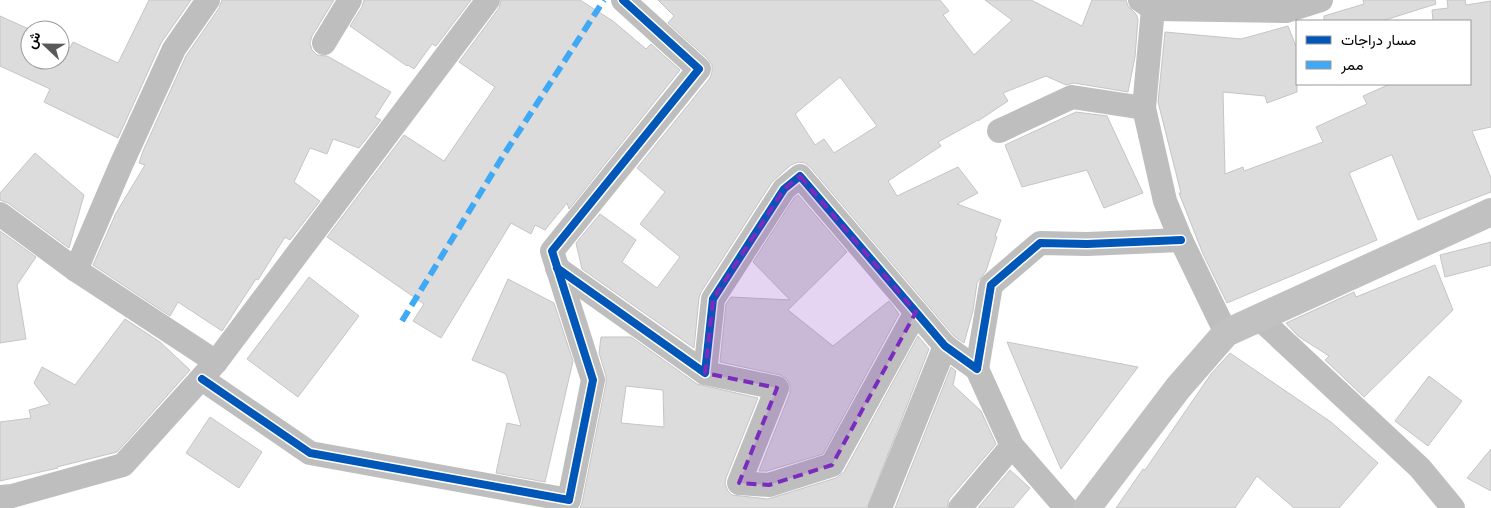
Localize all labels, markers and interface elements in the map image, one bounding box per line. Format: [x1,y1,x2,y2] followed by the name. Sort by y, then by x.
[20,20,70,70] north arrow
[1296,20,1471,85] legend
[22,29,45,51] text: ش
[1341,31,1416,49] text: مسار دراجات
[1340,56,1363,74] text: ممر

